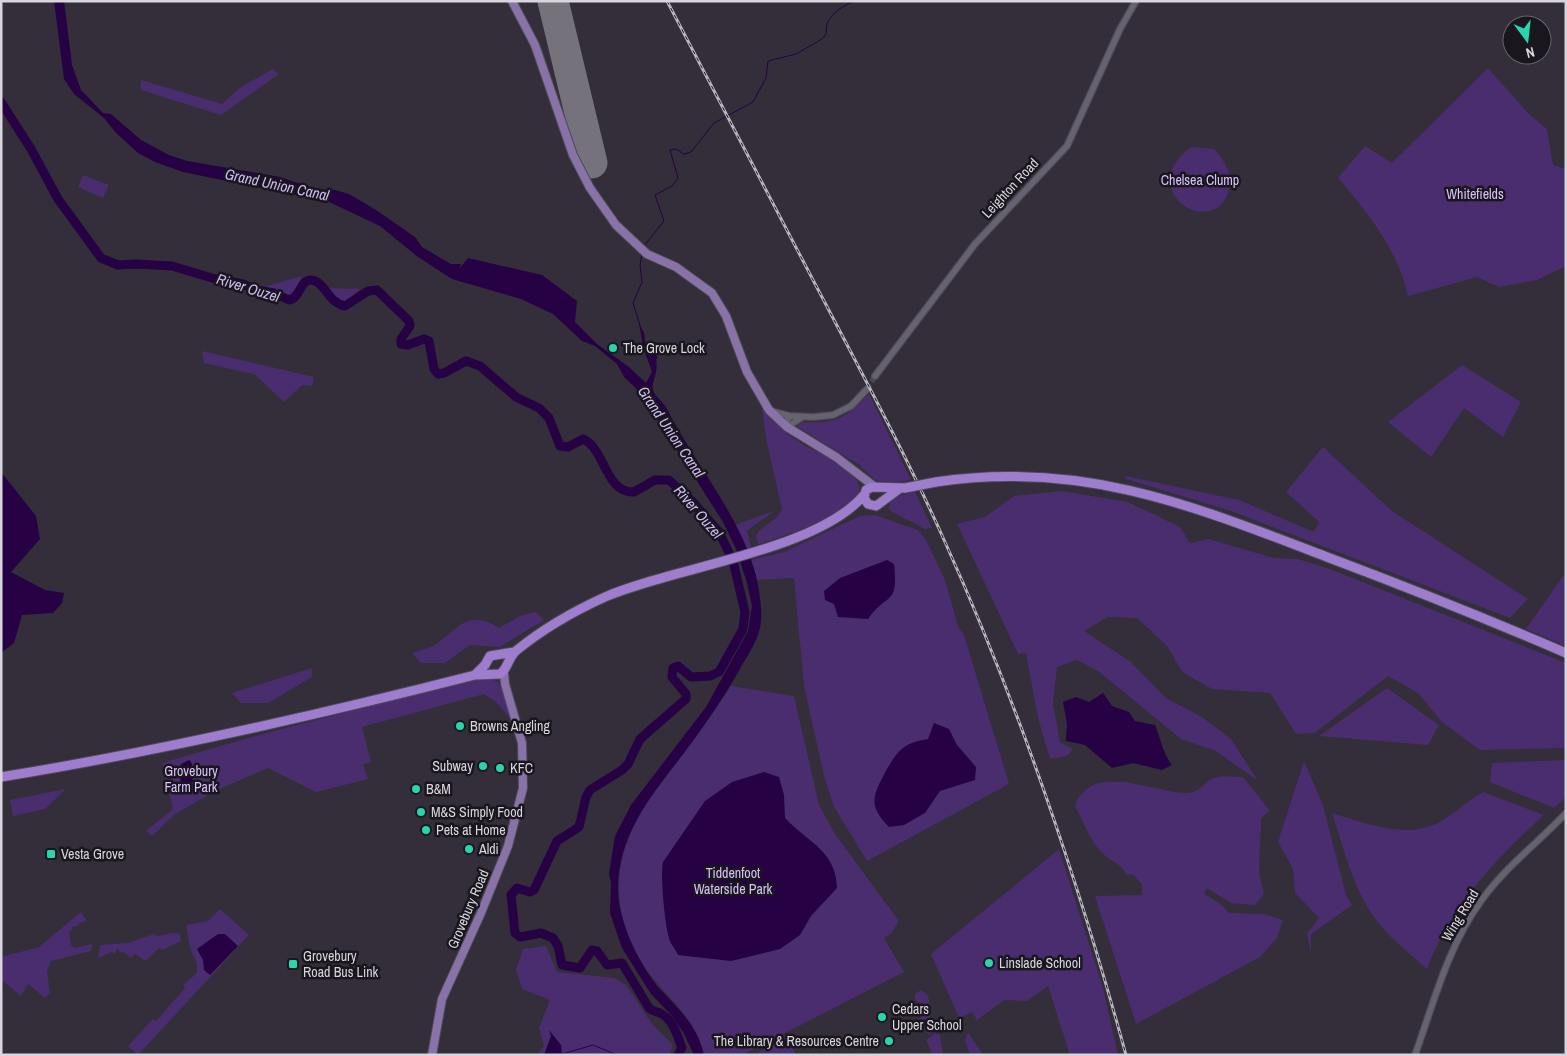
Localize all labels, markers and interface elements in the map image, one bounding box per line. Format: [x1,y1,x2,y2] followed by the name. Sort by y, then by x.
[1502,15,1552,65] north arrow
[1524,43,1537,62] text: N
[978,154,1042,222] street label: Leighton Road
[223,163,331,206] water label: Grand Union Canal
[1161,171,1239,189] park label: Chelsea Clump
[1446,185,1504,203] park label: Whitefields
[214,268,283,307] water label: River Ouzel
[623,339,705,357] place label: The Grove Lock
[607,342,619,354] marker: The Grove Lock
[633,382,710,482] water label: Grand Union Canal
[669,480,728,543] water label: River Ouzel
[470,717,550,735] place label: Browns Angling
[454,720,466,732] marker: Browns Angling
[432,757,473,775] place label: Subway
[510,759,533,777] place label: KFC
[477,760,489,772] marker: Subway
[164,762,218,796] park label: Grovebury Farm Park
[494,762,506,774] marker: KFC
[426,780,451,798] place label: B&M
[410,783,422,795] marker: B&M
[431,803,523,821] place label: M&S Simply Food
[415,806,427,818] marker: M&S Simply Food
[436,821,506,839] place label: Pets at Home
[420,824,432,836] marker: Pets at Home
[478,840,499,858] place label: Aldi
[463,843,475,855] marker: Aldi
[61,845,124,863] place label: Vesta Grove
[45,848,57,860] marker: Vesta Grove
[694,864,773,898] park label: Tiddenfoot Waterside Park
[443,867,493,951] street label: Grovebury Road
[1437,886,1483,944] street label: Wing Road
[303,947,379,981] place label: Grovebury Road Bus Link
[999,954,1081,972] place label: Linslade School
[983,957,995,969] marker: Linslade School
[287,958,299,970] marker: Grovebury Road Bus Link
[892,1000,962,1034] place label: Cedars Upper School
[876,1011,888,1023] marker: Cedars Upper School
[714,1032,879,1050] place label: The Library & Resources Centre
[883,1035,895,1047] marker: The Library & Resources Centre

